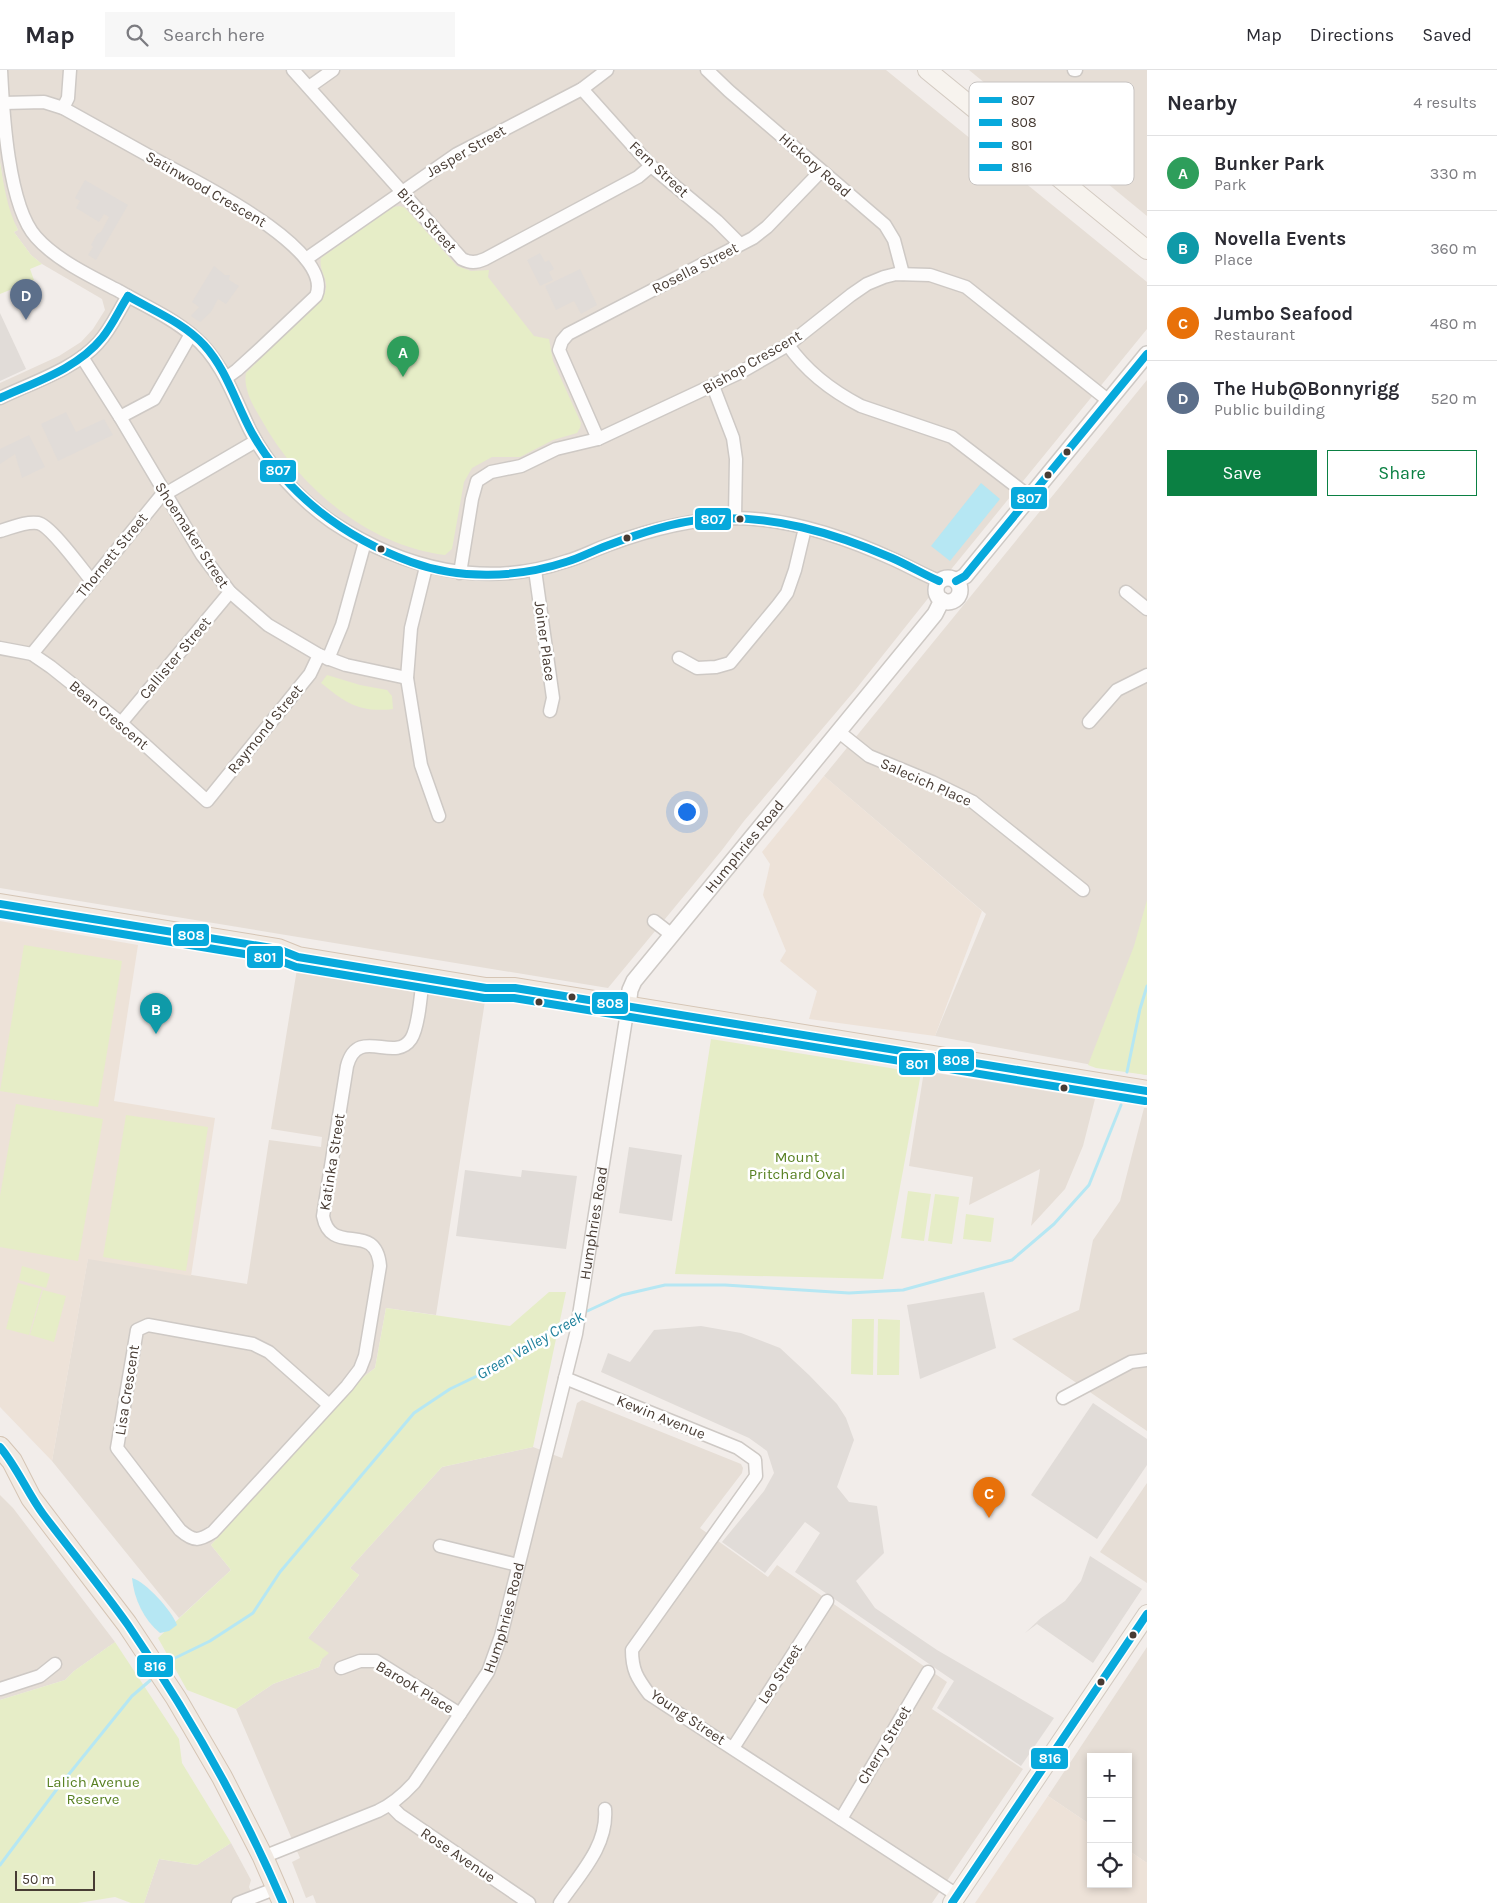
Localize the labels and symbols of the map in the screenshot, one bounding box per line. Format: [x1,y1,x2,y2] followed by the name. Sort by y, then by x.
[969,82,1134,185] legend
[1011,92,1035,109] text: 807
[1011,114,1037,131] text: 808
[423,121,509,181] street label: Jasper Street
[775,129,855,201] street label: Hickory Road
[626,137,693,201] street label: Fern Street
[1011,137,1033,154] text: 801
[142,147,270,231] street label: Satinwood Crescent
[1011,159,1032,176] text: 816
[393,184,461,256] street label: Birch Street
[649,238,741,297] street label: Rosella Street
[10,279,42,320] pin: D
[699,326,805,398] street label: Bishop Crescent
[387,336,419,377] pin: A
[1062,447,1072,457] unlabelled marker
[259,459,297,483] line badge: 807
[266,462,290,479] text: 807
[1043,470,1053,480] unlabelled marker
[151,479,233,592] street label: Shoemaker Street
[1010,486,1048,510] line badge: 807
[1017,490,1041,507] text: 807
[694,507,732,531] line badge: 807
[73,509,152,601] street label: Thornett Street
[701,511,725,528] text: 807
[735,514,745,524] unlabelled marker
[622,533,632,543] unlabelled marker
[376,544,386,554] unlabelled marker
[530,600,560,682] street label: Joiner Place
[135,613,215,703] street label: Callister Street
[66,677,153,754] street label: Bean Crescent
[224,681,307,777] street label: Raymond Street
[878,754,974,810] street label: Salecich Place
[701,796,788,896] street label: Humphries Road
[674,799,700,825] your location
[172,923,210,947] line badge: 808
[178,927,204,944] text: 808
[246,945,284,969] line badge: 801
[254,949,276,966] text: 801
[591,991,629,1015] line badge: 808
[567,992,577,1002] unlabelled marker
[140,993,172,1034] pin: B
[597,995,623,1012] text: 808
[534,997,544,1007] unlabelled marker
[937,1048,975,1072] line badge: 808
[898,1052,936,1076] line badge: 801
[943,1052,969,1069] text: 808
[906,1056,928,1073] text: 801
[1059,1083,1069,1093] unlabelled marker
[315,1112,349,1212] street label: Katinka Street
[749,1148,845,1183] park label: Mount Pritchard Oval
[576,1165,611,1281] street label: Humphries Road
[473,1306,588,1383] water label: Green Valley Creek
[111,1343,143,1437] street label: Lisa Crescent
[614,1391,708,1443] street label: Kewin Avenue
[973,1477,1005,1518] pin: C
[479,1560,528,1676] street label: Humphries Road
[1128,1630,1138,1640] unlabelled marker
[754,1640,806,1707] street label: Leo Street
[136,1654,174,1678] line badge: 816
[373,1657,457,1717] street label: Barook Place
[144,1658,166,1675] text: 816
[1096,1677,1106,1687] unlabelled marker
[647,1685,729,1749] street label: Young Street
[853,1702,915,1788] street label: Cherry Street
[1030,1747,1069,1770] line badge: 816
[1039,1750,1061,1767] text: 816
[46,1773,140,1808] park label: Lalich Avenue Reserve
[417,1824,499,1886] street label: Rose Avenue
[15,1868,95,1891] scale bar

